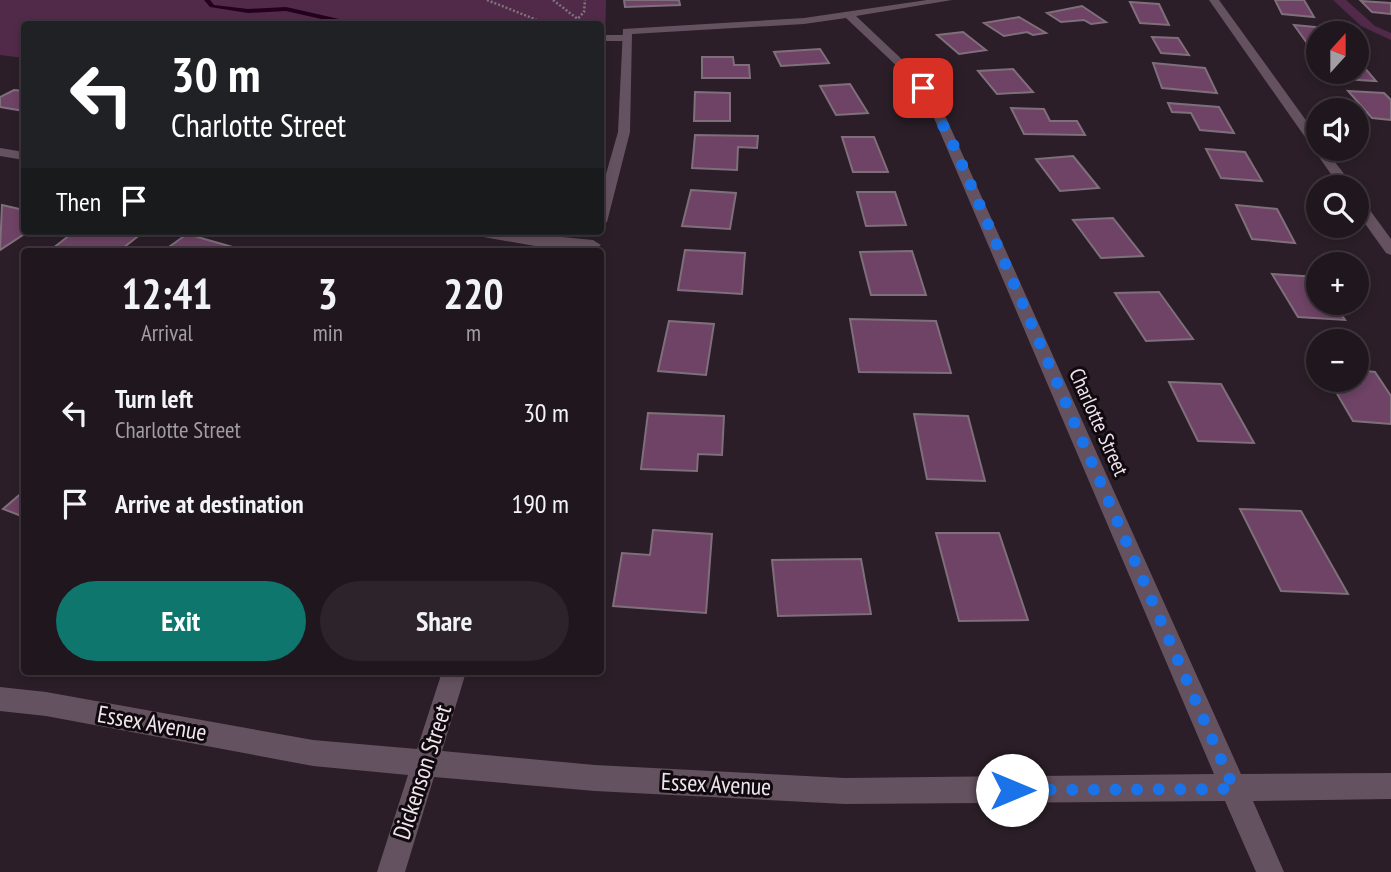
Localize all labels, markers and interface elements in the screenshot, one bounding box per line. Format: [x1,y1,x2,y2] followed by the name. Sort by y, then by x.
[1306,21,1368,84] north arrow
[1306,21,1369,392] map controls
[171,42,260,106] text: 30 m
[56,49,147,140] icon: left
[893,58,953,118] pin
[904,69,942,107] icon: arrive
[1306,98,1369,161] button: sound
[171,104,346,146] text: Charlotte Street
[1306,175,1369,238] button: search
[115,182,153,220] icon: arrive
[56,185,101,218] text: Then
[1306,252,1369,315] button: +
[121,266,212,321] text: 12:41
[318,266,338,321] text: 3
[443,266,504,321] text: 220
[141,318,193,347] text: Arrival
[313,318,343,347] text: min
[466,318,481,347] text: m
[1306,329,1369,392] button: −
[1063,364,1135,480] street label: Charlotte Street
[115,382,193,415] text: Turn left
[56,394,94,432] icon: left
[523,396,569,429] text: 30 m
[115,415,241,444] text: Charlotte Street
[56,485,94,523] icon: arrive
[115,487,304,520] text: Arrive at destination
[511,487,569,520] text: 190 m
[56,581,306,661] button: Exit
[320,581,569,661] button: Share
[95,698,209,748] street label: Essex Avenue
[386,700,458,843] street label: Dickenson Street
[975,753,1049,827] position arrow
[660,766,772,802] street label: Essex Avenue

